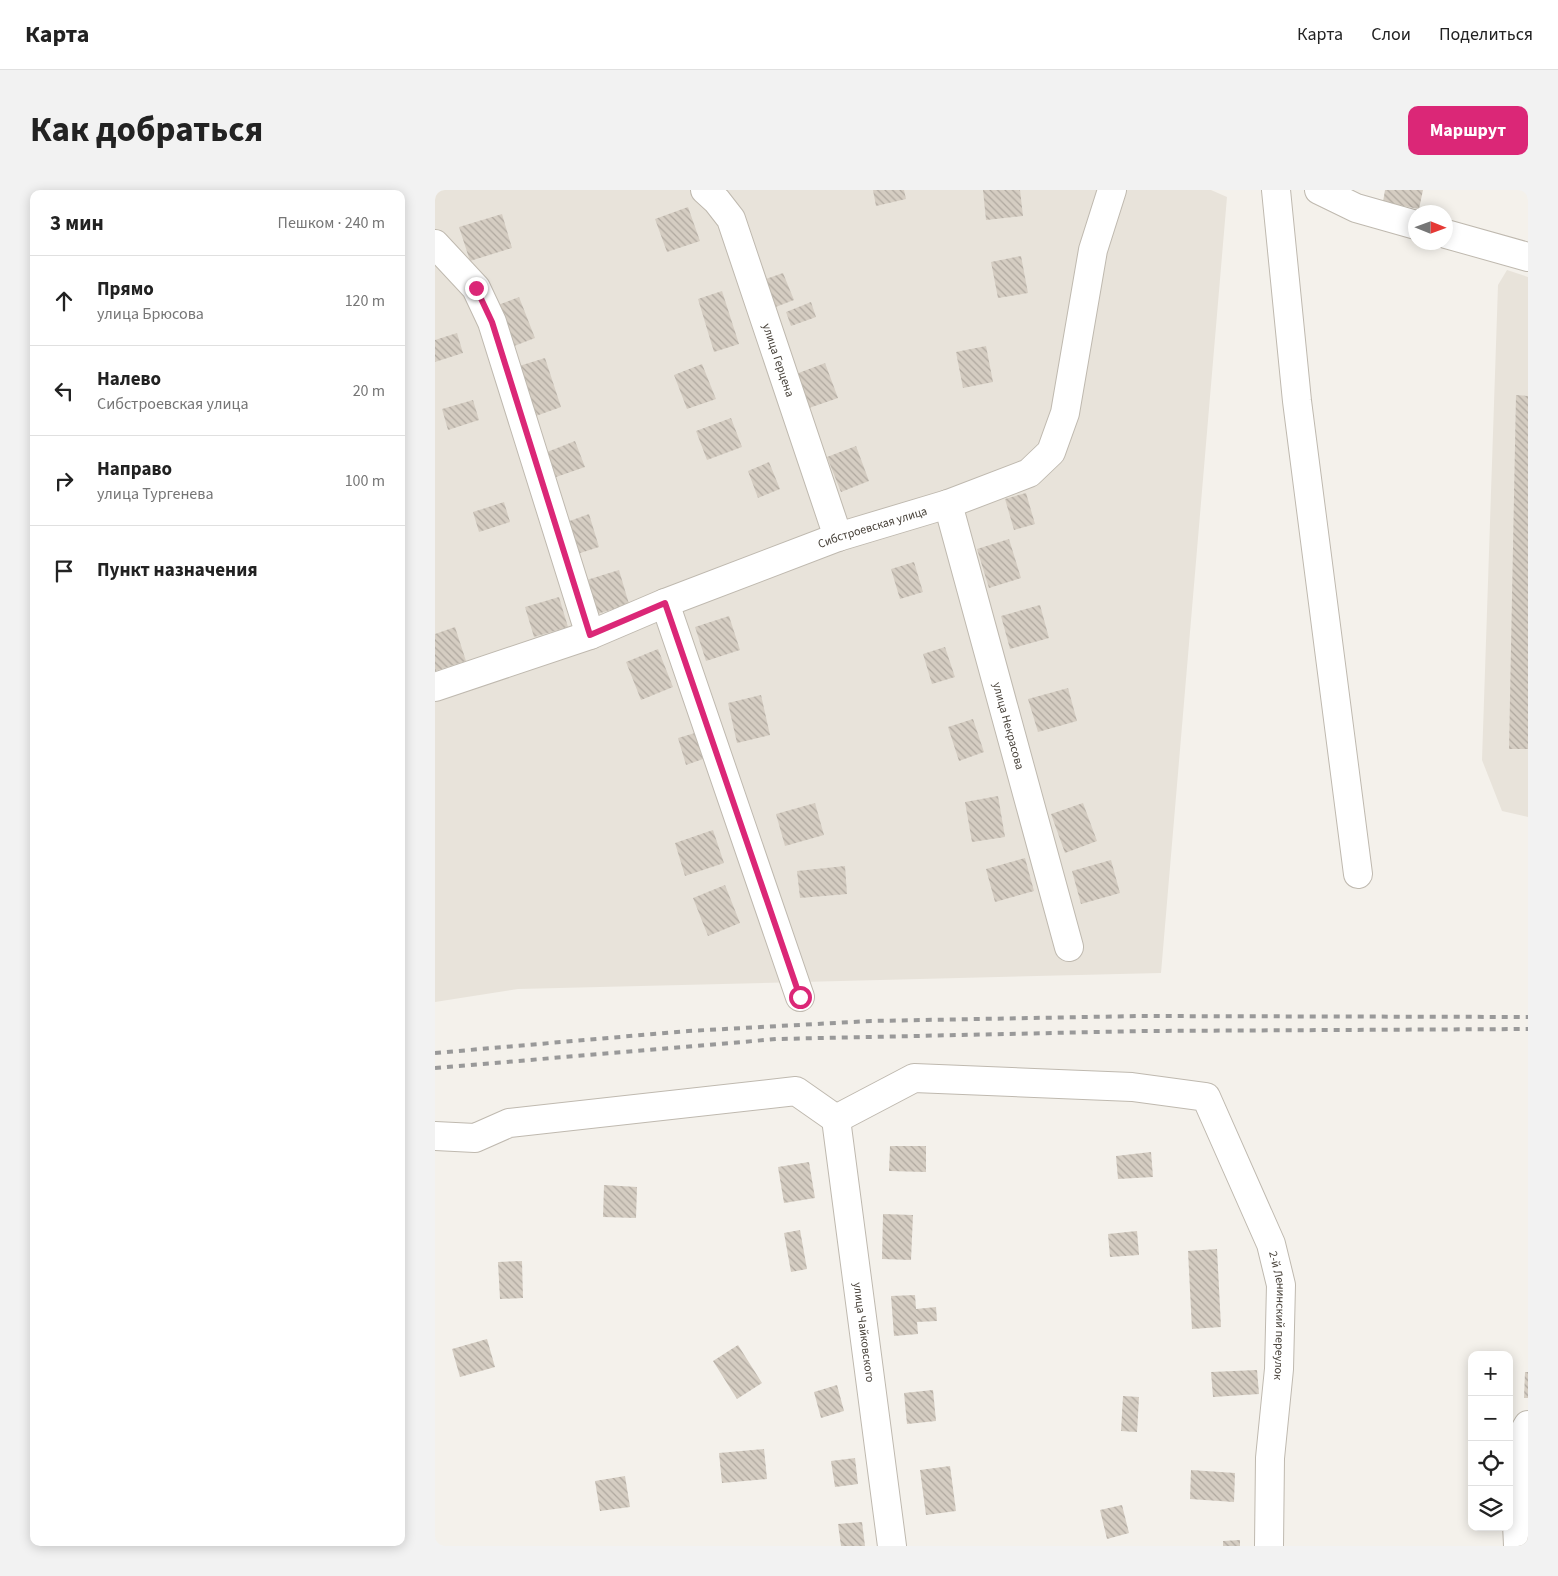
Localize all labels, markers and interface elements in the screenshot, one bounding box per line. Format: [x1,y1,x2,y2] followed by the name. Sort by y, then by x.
[25,17,89,52] text: Карта
[1297,22,1343,47] text: Карта
[1371,22,1411,47] text: Слои
[1439,22,1533,47] text: Поделиться
[30,105,263,155] text: Как добраться
[1408,106,1528,155] button: Маршрут
[1408,205,1453,250] north arrow
[50,208,104,238] text: 3 мин
[278,212,385,234] text: Пешком · 240 m
[97,276,154,303] text: Прямо
[465,277,488,300] route end
[50,287,78,315] icon: ahead
[345,290,385,312] text: 120 m
[97,303,204,325] text: улица Брюсова
[758,321,798,399] street label: улица Герцена
[97,366,161,393] text: Налево
[50,377,78,405] icon: left
[353,380,385,402] text: 20 m
[97,393,249,415] text: Сибстроевская улица
[97,456,172,483] text: Направо
[50,467,78,495] icon: right
[345,470,385,492] text: 100 m
[97,483,214,505] text: улица Тургенева
[815,503,929,553] street label: Сибстроевская улица
[50,557,78,585] icon: arrive
[97,557,258,584] text: Пункт назначения
[988,680,1028,772] street label: улица Некрасова
[789,986,812,1009] route start
[1264,1249,1289,1381] street label: 2-й Ленинский переулок
[848,1281,878,1383] street label: улица Чайковского
[1468,1351,1513,1531] map controls
[1468,1351,1513,1396] button: +
[1468,1396,1513,1441] button: −
[1468,1441,1513,1486] button: locate
[1468,1486,1513,1531] button: layers

